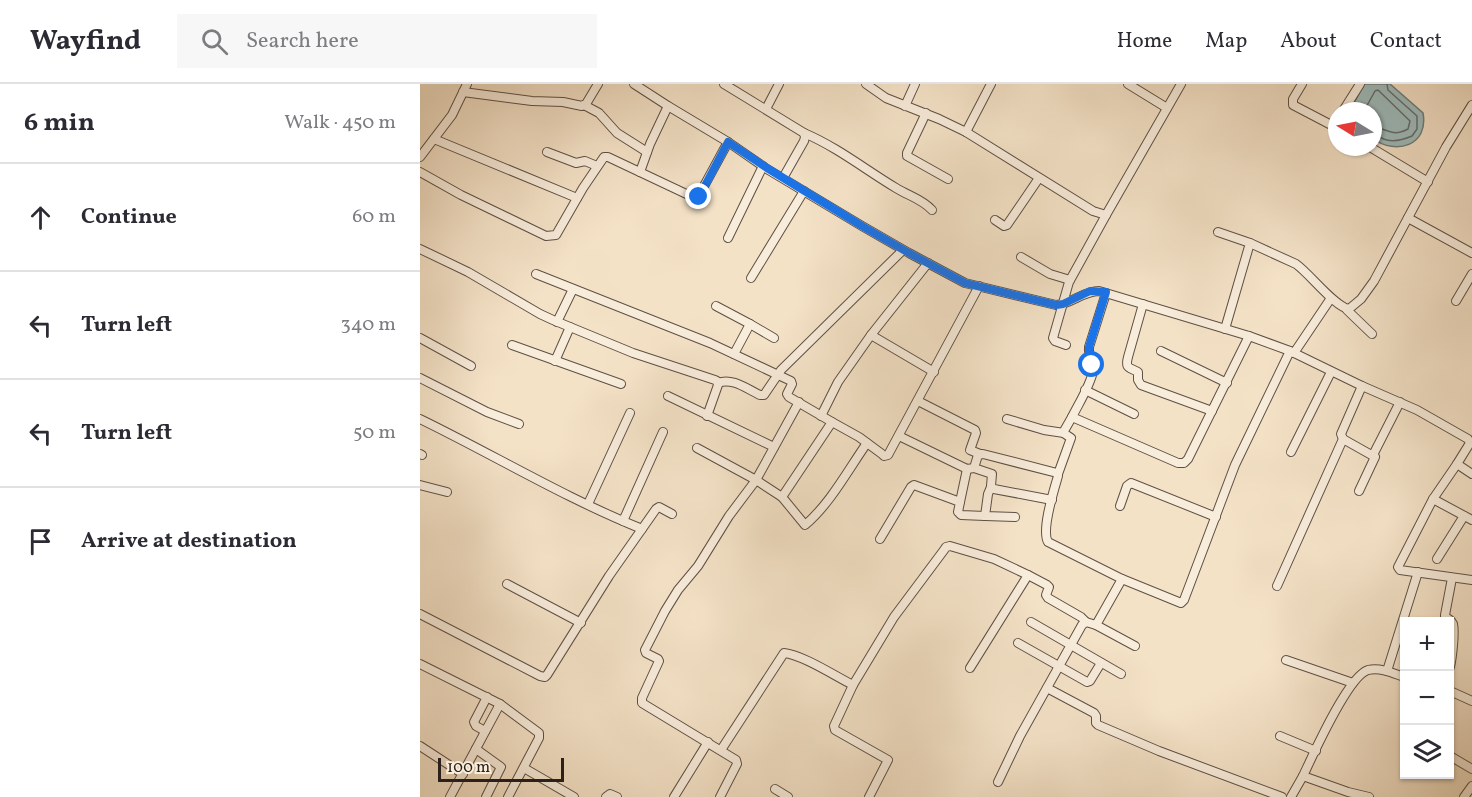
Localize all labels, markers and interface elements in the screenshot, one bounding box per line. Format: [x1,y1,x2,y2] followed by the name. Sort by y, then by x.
[177,14,597,68] search box
[30,22,141,61] text: Wayfind
[198,25,231,58] icon: search
[246,26,359,57] text: Search here
[1117,27,1172,56] text: Home
[1205,27,1247,56] text: Map
[1280,27,1337,56] text: About
[1370,27,1442,56] text: Contact
[1328,102,1382,156] north arrow
[24,105,95,141] text: 6 min
[284,109,396,137] text: Walk · 450 m
[685,183,711,209] route end
[24,201,57,234] icon: ahead
[81,202,177,233] text: Continue
[352,203,396,231] text: 60 m
[24,309,57,342] icon: left
[81,310,172,341] text: Turn left
[340,311,396,339] text: 340 m
[1078,351,1104,377] route start
[24,417,57,450] icon: left
[81,418,172,449] text: Turn left
[353,419,396,447] text: 50 m
[24,525,57,558] icon: arrive
[81,526,297,557] text: Arrive at destination
[1400,617,1454,779] map controls
[1400,617,1454,671] button: +
[1400,671,1454,725] button: −
[1400,725,1454,779] button: layers
[438,755,564,782] scale bar
[447,757,490,779] text: 100 m

